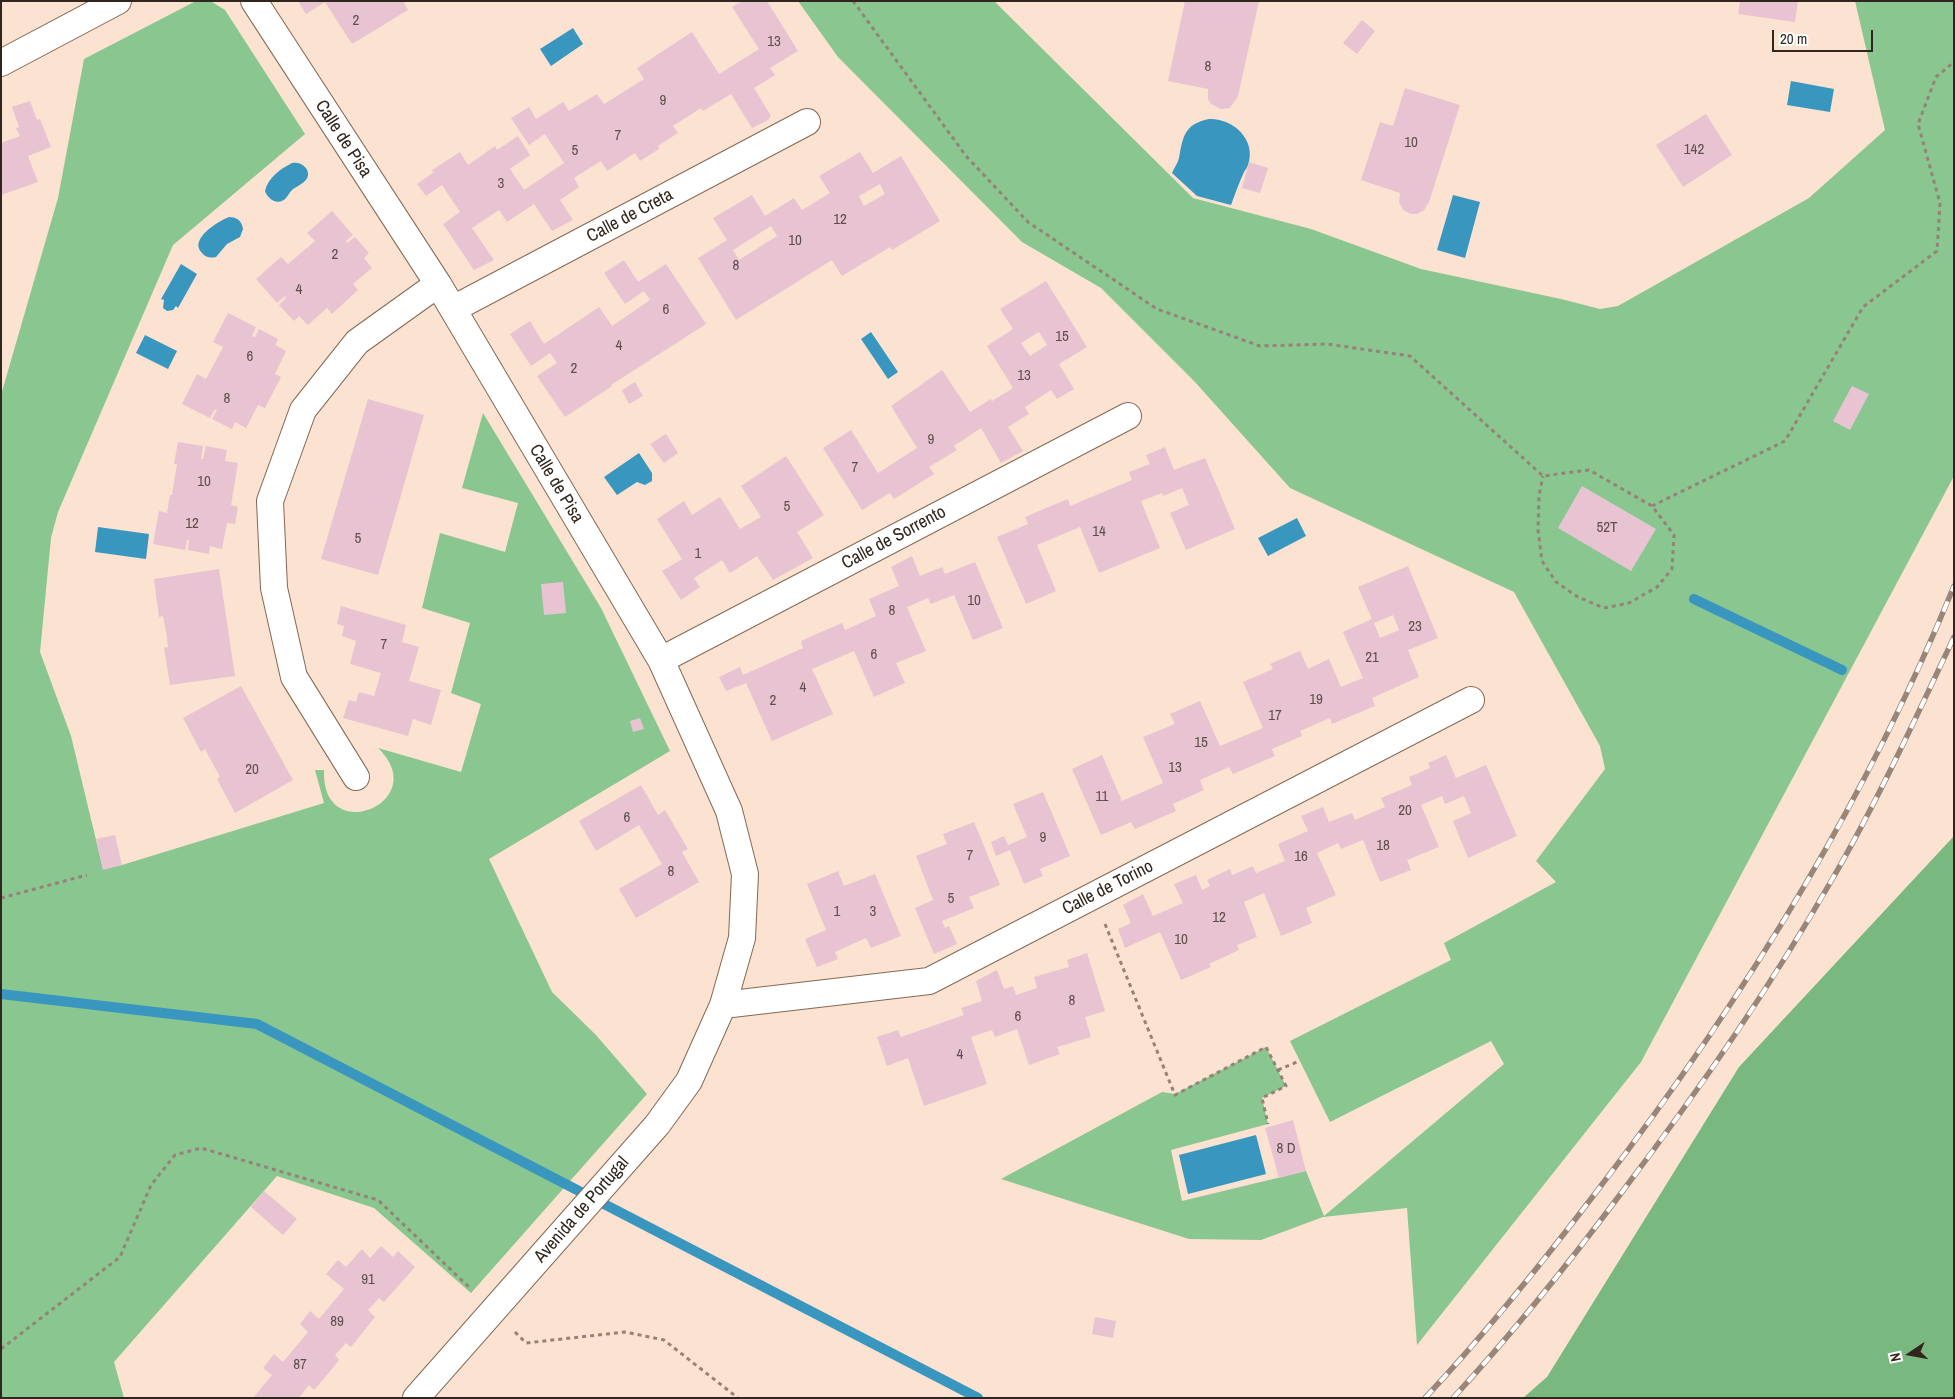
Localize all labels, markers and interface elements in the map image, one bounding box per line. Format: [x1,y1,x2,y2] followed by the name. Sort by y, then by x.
[353,12,359,30] house number: 2
[1775,20,1876,52] scale bar
[1780,28,1807,49] text: 20 m
[767,33,781,51] house number: 13
[1205,58,1211,76] house number: 8
[660,92,666,110] house number: 9
[310,96,376,182] street label: Calle de Pisa
[615,127,621,145] house number: 7
[1404,134,1418,152] house number: 10
[1684,141,1704,159] house number: 142
[572,142,578,160] house number: 5
[498,175,504,193] house number: 3
[583,184,677,248] street label: Calle de Creta
[833,211,847,229] house number: 12
[788,232,802,250] house number: 10
[332,246,338,264] house number: 2
[733,257,739,275] house number: 8
[296,281,302,299] house number: 4
[663,301,669,319] house number: 6
[1055,328,1069,346] house number: 15
[616,337,622,355] house number: 4
[247,348,253,366] house number: 6
[571,360,577,378] house number: 2
[1017,367,1031,385] house number: 13
[224,390,230,408] house number: 8
[928,431,934,449] house number: 9
[524,441,588,527] street label: Calle de Pisa
[852,459,858,477] house number: 7
[197,473,211,491] house number: 10
[784,498,790,516] house number: 5
[838,502,950,574] street label: Calle de Sorrento
[185,515,199,533] house number: 12
[1596,519,1618,537] house number: 52T
[1092,523,1106,541] house number: 14
[355,530,361,548] house number: 5
[695,545,701,563] house number: 1
[967,592,981,610] house number: 10
[889,602,895,620] house number: 8
[1408,618,1422,636] house number: 23
[381,636,387,654] house number: 7
[871,646,877,664] house number: 6
[1365,649,1379,667] house number: 21
[800,679,806,697] house number: 4
[1309,691,1323,709] house number: 19
[770,692,776,710] house number: 2
[1268,707,1282,725] house number: 17
[1194,734,1208,752] house number: 15
[1168,759,1182,777] house number: 13
[245,761,259,779] house number: 20
[1096,788,1108,806] house number: 11
[1398,802,1412,820] house number: 20
[624,809,630,827] house number: 6
[1040,829,1046,847] house number: 9
[1376,837,1390,855] house number: 18
[967,847,973,865] house number: 7
[1294,848,1308,866] house number: 16
[1059,856,1157,920] street label: Calle de Torino
[668,863,674,881] house number: 8
[948,890,954,908] house number: 5
[834,903,840,921] house number: 1
[870,903,876,921] house number: 3
[1212,909,1226,927] house number: 12
[1174,931,1188,949] house number: 10
[1069,992,1075,1010] house number: 8
[1015,1008,1021,1026] house number: 6
[957,1046,963,1064] house number: 4
[1276,1140,1296,1158] house number: 8 D
[530,1153,634,1267] street label: Avenida de Portugal
[361,1271,375,1289] house number: 91
[330,1313,344,1331] house number: 89
[1885,1329,1935,1379] north arrow
[1886,1351,1905,1363] text: N
[293,1356,307,1374] house number: 87

